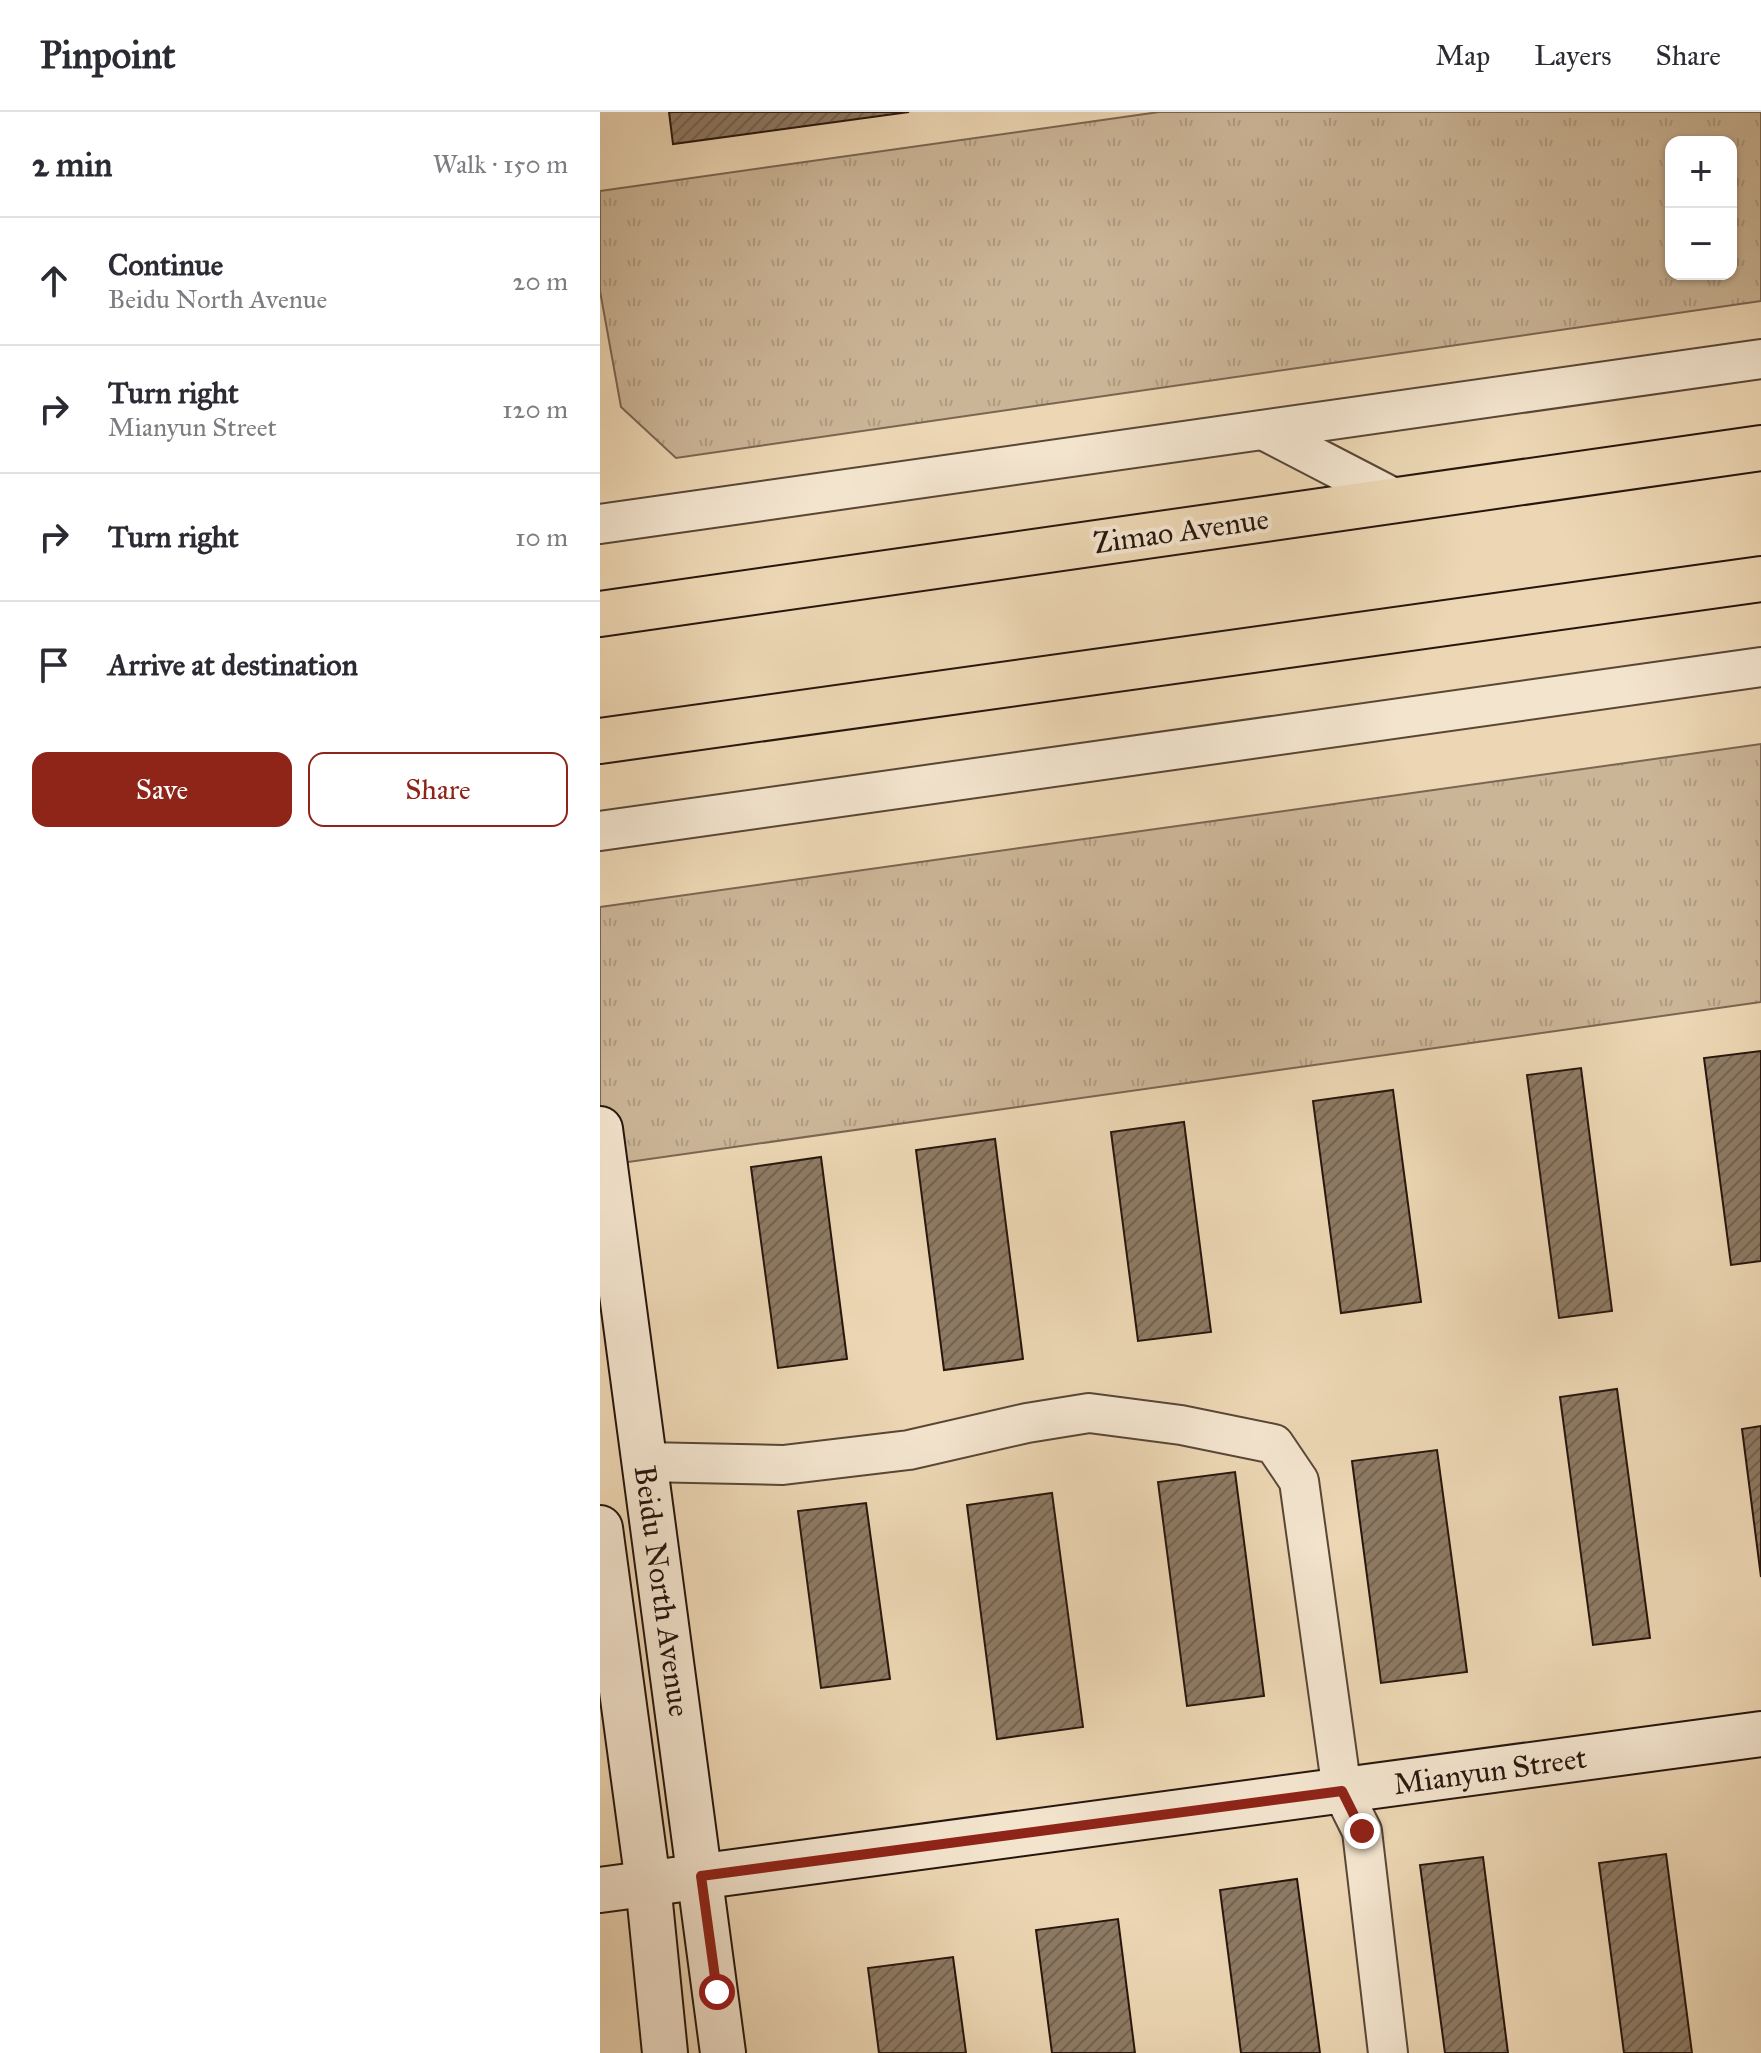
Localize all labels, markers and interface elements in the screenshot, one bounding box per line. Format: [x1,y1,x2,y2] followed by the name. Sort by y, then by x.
[40,32,176,78] text: Pinpoint
[1435,38,1490,73] text: Map
[1534,38,1612,73] text: Layers
[1656,38,1721,73] text: Share
[1665,136,1737,280] map controls
[1665,136,1737,208] button: +
[32,144,112,185] text: 2 min
[433,148,568,180] text: Walk · 150 m
[1665,208,1737,280] button: −
[108,247,223,283] text: Continue
[32,259,76,303] icon: ahead
[513,265,568,297] text: 20 m
[108,283,327,315] text: Beidu North Avenue
[108,375,239,411] text: Turn right
[32,387,76,431] icon: right
[502,393,568,425] text: 120 m
[108,411,277,443] text: Mianyun Street
[1091,501,1271,561] street label: Zimao Avenue
[32,515,76,559] icon: right
[108,519,239,555] text: Turn right
[515,521,568,553] text: 10 m
[32,643,76,687] icon: arrive
[108,647,358,683] text: Arrive at destination
[32,752,292,827] button: Save
[308,752,568,827] button: Share
[627,1463,697,1719] street label: Beidu North Avenue
[1391,1740,1589,1802] street label: Mianyun Street
[1344,1813,1380,1849] route end
[699,1974,735,2010] route start

